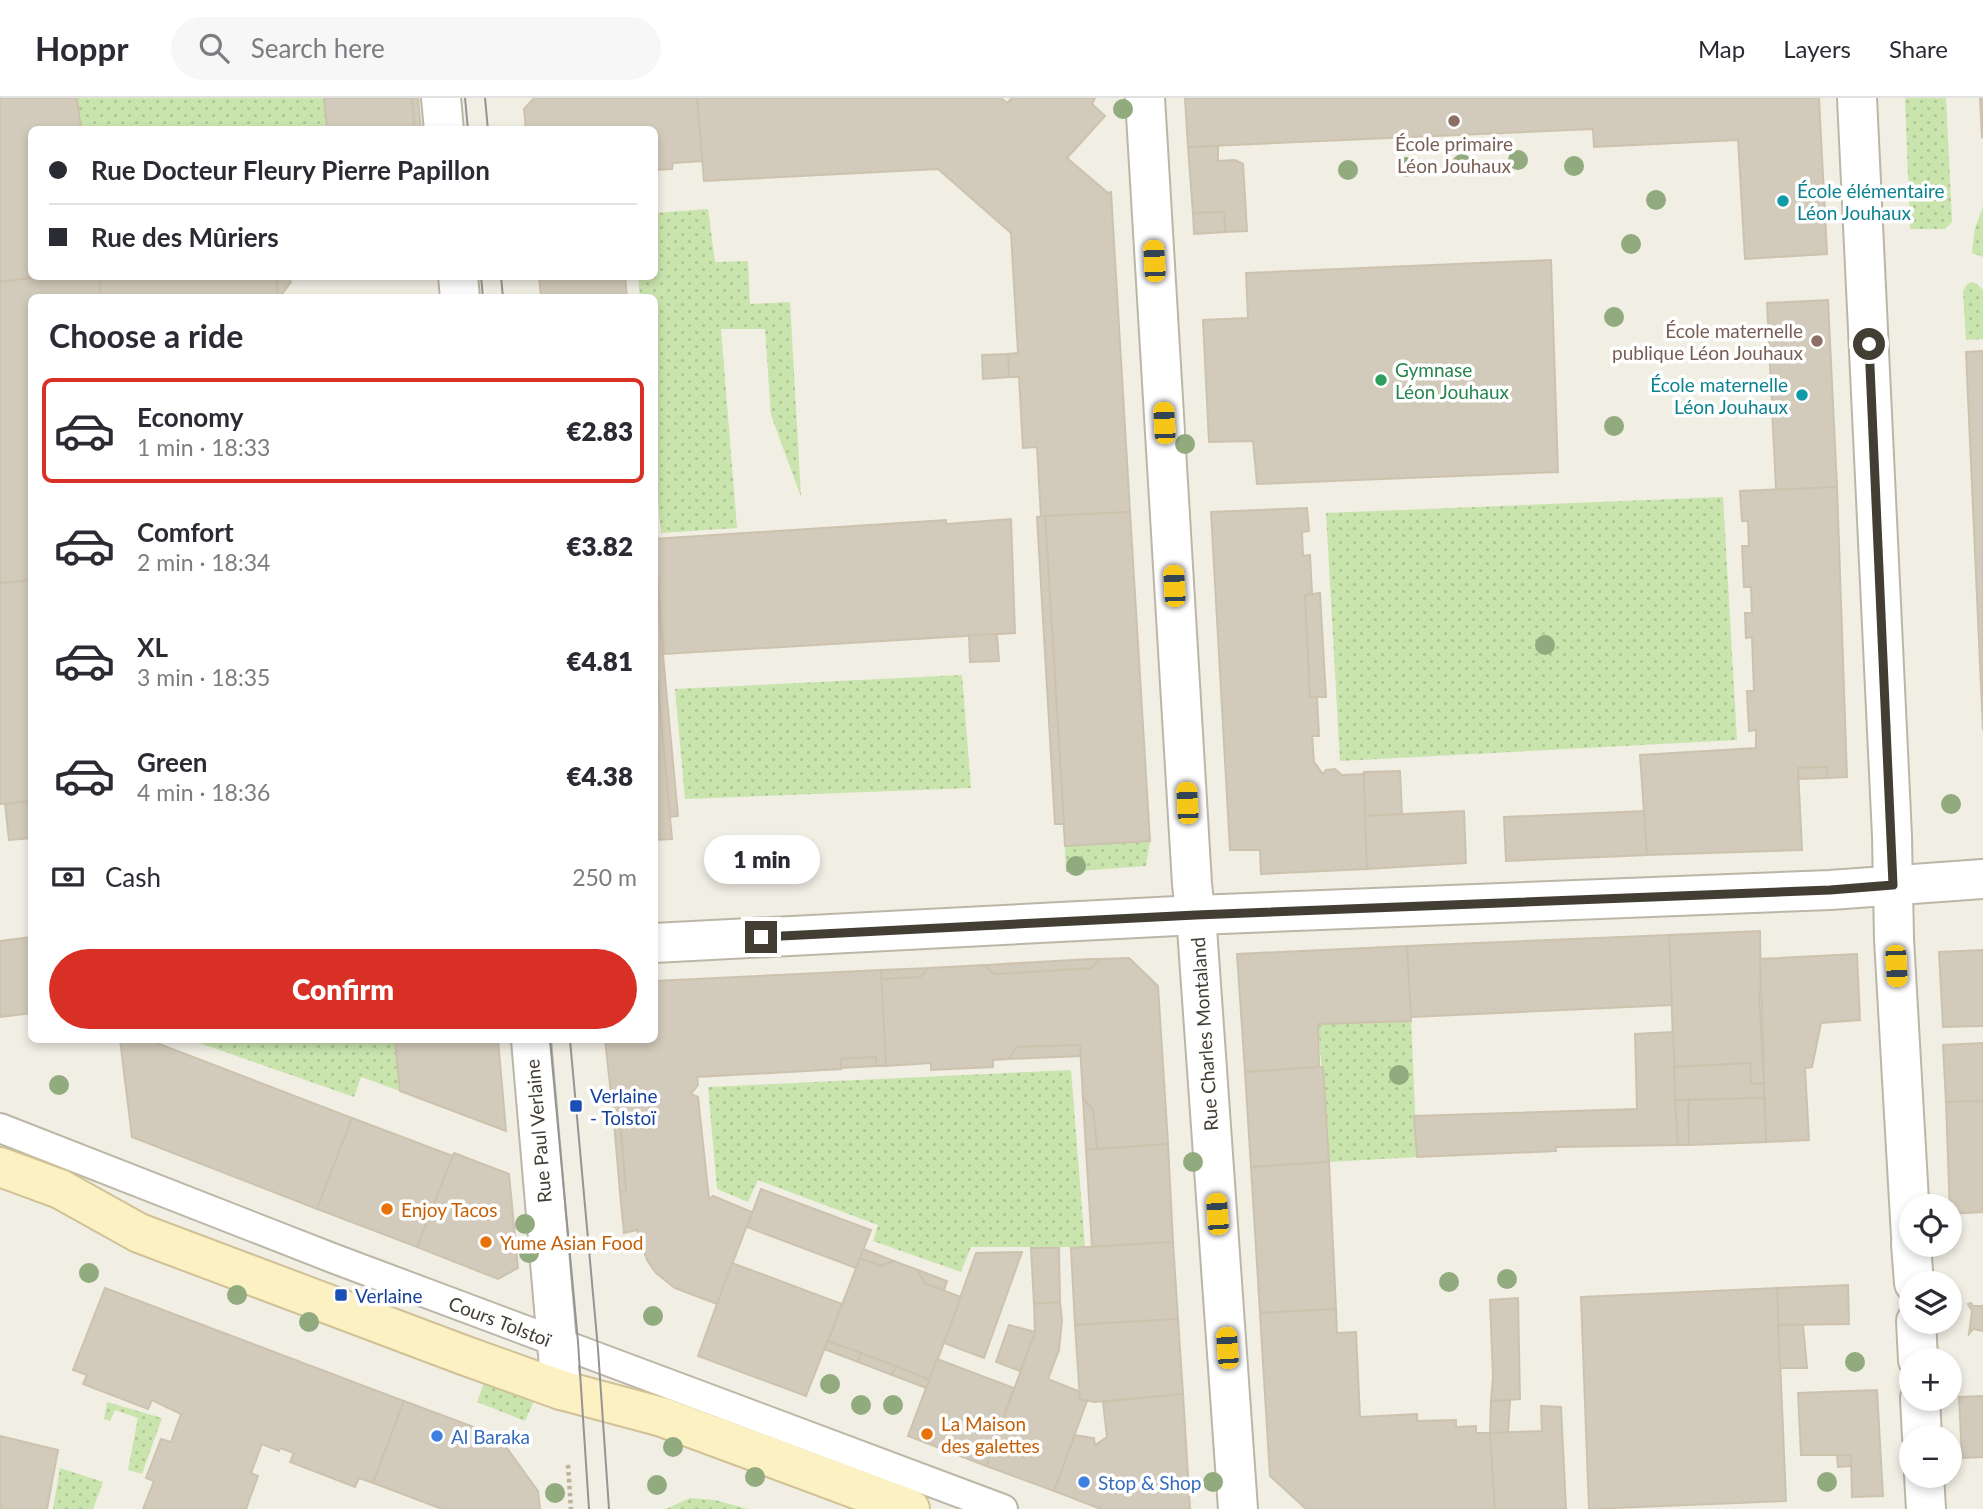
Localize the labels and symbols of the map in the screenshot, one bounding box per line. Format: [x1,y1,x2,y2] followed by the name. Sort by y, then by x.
[1446,113,1462,129] marker: École primaire Léon Jouhaux
[1395,132,1513,177] place label: École primaire Léon Jouhaux
[1797,179,1945,224] place label: École élémentaire Léon Jouhaux
[1775,193,1791,209] marker: École élémentaire Léon Jouhaux
[1143,239,1166,283] car
[1612,319,1804,364] place label: École maternelle publique Léon Jouhaux
[1853,328,1885,360] route start
[1809,333,1825,349] marker: École maternelle publique Léon Jouhaux
[1395,358,1509,403] place label: Gymnase Léon Jouhaux
[1373,372,1389,388] marker: Gymnase Léon Jouhaux
[1650,373,1789,418] place label: École maternelle Léon Jouhaux
[1794,387,1810,403] marker: École maternelle Léon Jouhaux
[1153,401,1176,445] car
[1163,564,1186,608] car
[1176,781,1199,825] car
[703,836,819,884] callout: 1 min
[745,921,777,953] route end
[1186,936,1222,1132] street label: Rue Charles Montaland
[1885,944,1908,988] car
[520,1058,556,1204] street label: Rue Paul Verlaine
[590,1084,658,1129] place label: Verlaine - Tolstoï
[568,1098,584,1114] marker: Verlaine - Tolstoï
[1206,1192,1229,1236] car
[401,1198,497,1221] place label: Enjoy Tacos
[379,1201,395,1217] marker: Enjoy Tacos
[500,1231,643,1254] place label: Yume Asian Food
[478,1234,494,1250] marker: Yume Asian Food
[355,1284,423,1307] place label: Verlaine
[333,1287,349,1303] marker: Verlaine
[446,1291,555,1351] street label: Cours Tolstoï
[1216,1326,1239,1370] car
[941,1412,1040,1457] place label: La Maison des galettes
[451,1425,530,1448] place label: Al Baraka
[919,1426,935,1442] marker: La Maison des galettes
[429,1428,445,1444] marker: Al Baraka
[1098,1471,1202,1494] place label: Stop & Shop
[1076,1474,1092,1490] marker: Stop & Shop

